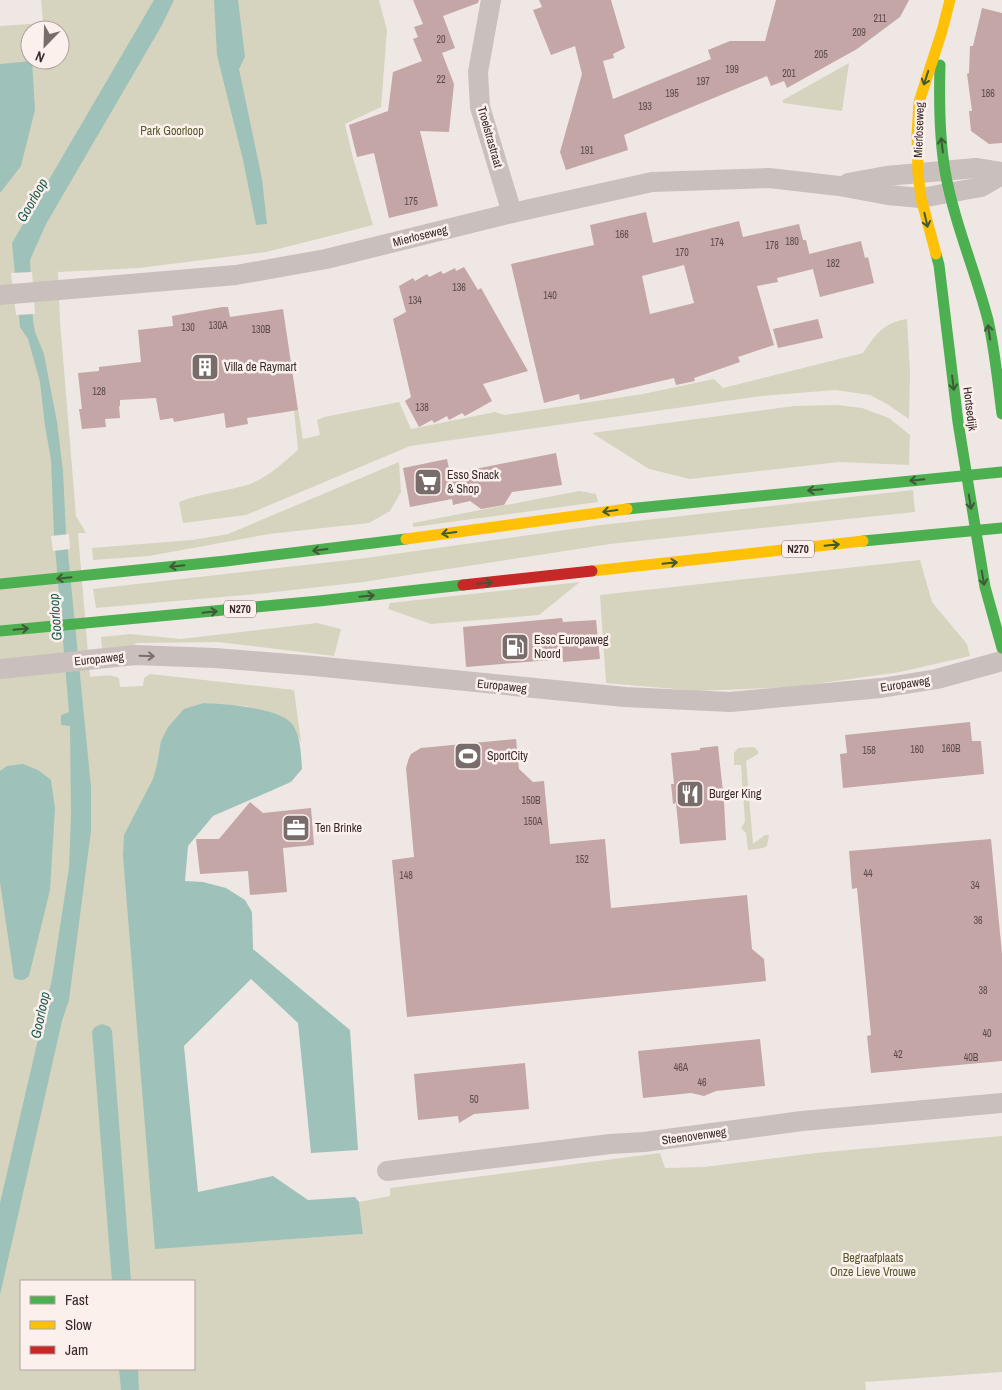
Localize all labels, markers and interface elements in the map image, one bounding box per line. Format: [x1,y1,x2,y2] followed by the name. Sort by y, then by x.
[873,12,887,25] house number: 211
[20,20,70,70] north arrow
[852,26,866,39] house number: 209
[436,33,446,46] house number: 20
[33,47,47,67] text: N
[814,48,828,61] house number: 205
[725,63,739,76] house number: 199
[782,67,796,80] house number: 201
[921,69,930,85] one-way arrow
[436,73,446,86] house number: 22
[696,75,710,88] house number: 197
[665,87,679,100] house number: 195
[981,87,995,100] house number: 186
[638,100,652,113] house number: 193
[910,101,928,158] street label: Mierloseweg
[474,104,506,170] street label: Troelstrastraat
[140,123,204,139] park label: Park Goorloop
[937,137,947,153] one-way arrow
[580,144,594,157] house number: 191
[12,175,52,225] water label: Goorloop
[404,195,418,208] house number: 175
[922,211,931,227] one-way arrow
[391,221,450,251] street label: Mierloseweg
[615,228,629,241] house number: 166
[785,235,799,248] house number: 180
[710,236,724,249] house number: 174
[765,239,779,252] house number: 178
[675,246,689,259] house number: 170
[826,257,840,270] house number: 182
[452,281,466,294] house number: 136
[543,289,557,302] house number: 140
[408,294,422,307] house number: 134
[208,319,228,332] house number: 130A
[181,321,195,334] house number: 130
[251,323,271,336] house number: 130B
[984,324,994,340] one-way arrow
[190,352,220,382] building icon: Villa de Raymart
[224,359,297,375] place label: Villa de Raymart
[948,375,958,391] one-way arrow
[92,385,106,398] house number: 128
[959,386,981,432] street label: Hortsedijk
[415,401,429,414] house number: 138
[413,467,443,497] supermarket icon: Esso Snack & Shop
[447,467,499,497] place label: Esso Snack & Shop
[910,475,926,484] one-way arrow
[807,485,823,495] one-way arrow
[966,494,976,510] one-way arrow
[602,506,618,516] one-way arrow
[441,528,457,538] one-way arrow
[782,540,814,558] road number: N270
[824,540,840,550] one-way arrow
[312,545,328,555] one-way arrow
[662,558,678,568] one-way arrow
[170,561,186,571] one-way arrow
[979,569,989,585] one-way arrow
[56,573,72,583] one-way arrow
[476,578,492,588] one-way arrow
[359,591,375,601] one-way arrow
[44,593,66,641] water label: Goorloop
[224,600,256,618] road number: N270
[202,607,218,617] one-way arrow
[12,624,28,634] one-way arrow
[500,632,530,662] fuel station icon: Esso Europaweg Noord
[534,632,609,662] place label: Esso Europaweg Noord
[73,648,125,670] street label: Europaweg
[139,651,155,660] one-way arrow
[879,672,931,696] street label: Europaweg
[476,675,528,697] street label: Europaweg
[453,741,483,771] sports icon: SportCity
[941,742,961,755] house number: 160B
[910,743,924,756] house number: 160
[862,744,876,757] house number: 158
[487,748,528,764] place label: SportCity
[675,779,705,809] restaurant icon: Burger King
[709,786,762,802] place label: Burger King
[521,794,541,807] house number: 150B
[281,813,311,843] office icon: Ten Brinke
[523,815,543,828] house number: 150A
[315,820,362,836] place label: Ten Brinke
[575,853,589,866] house number: 152
[863,867,873,880] house number: 44
[399,869,413,882] house number: 148
[970,879,980,892] house number: 34
[973,914,983,927] house number: 36
[978,984,988,997] house number: 38
[26,990,54,1040] water label: Goorloop
[982,1027,992,1040] house number: 40
[893,1048,903,1061] house number: 42
[964,1051,979,1064] house number: 40B
[674,1061,689,1074] house number: 46A
[697,1076,707,1089] house number: 46
[469,1093,479,1106] house number: 50
[661,1123,728,1148] street label: Steenovenweg
[830,1250,916,1280] park label: Begraafplaats Onze Lieve Vrouwe
[20,1280,195,1370] legend
[65,1289,89,1310] text: Fast
[65,1314,92,1335] text: Slow
[65,1339,88,1360] text: Jam

